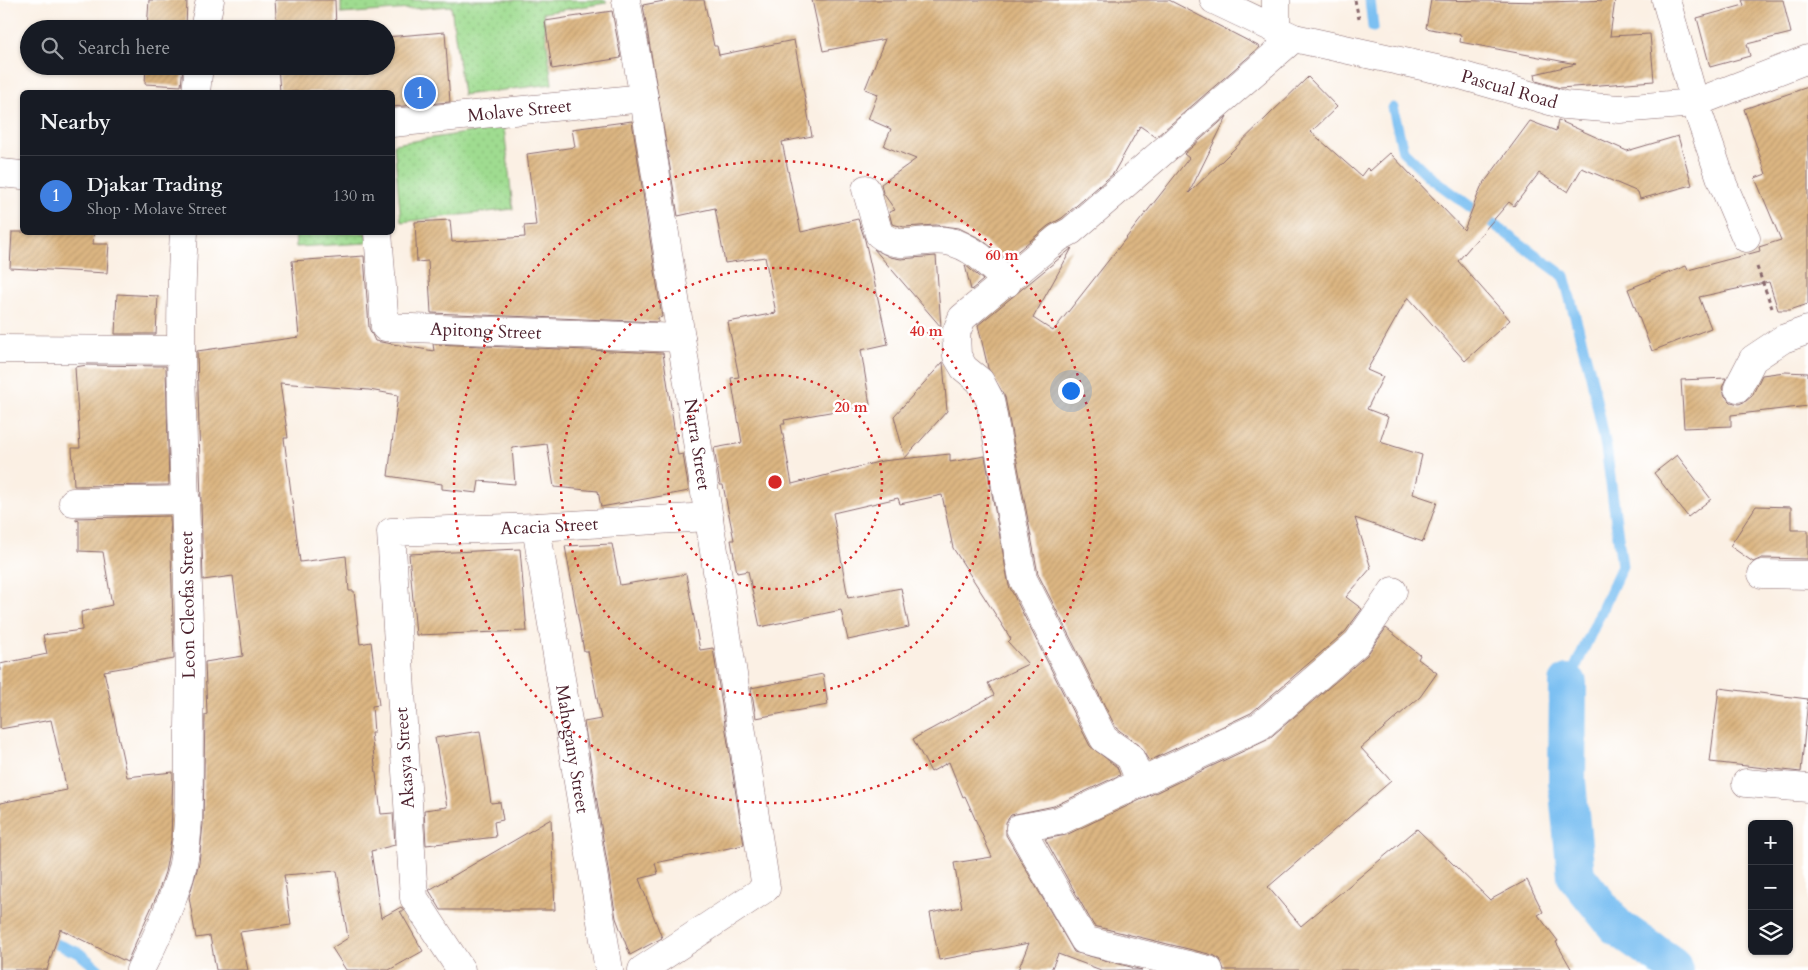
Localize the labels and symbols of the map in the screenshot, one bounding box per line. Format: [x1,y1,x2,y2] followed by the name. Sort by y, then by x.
[1458,63,1561,115] street label: Pascual Road
[404,74,436,112] pin: 1
[466,93,573,128] street label: Molave Street
[985,245,1019,265] text: 60 m
[430,316,542,345] street label: Apitong Street
[909,321,943,341] text: 40 m
[1058,378,1084,404] your location
[678,397,717,492] street label: Narra Street
[834,397,868,417] text: 20 m
[766,473,784,491] centre of rings
[500,511,599,541] street label: Acacia Street
[174,531,202,679] street label: Leon Cleofas Street
[550,683,596,816] street label: Mahogany Street
[389,706,421,810] street label: Akasya Street

